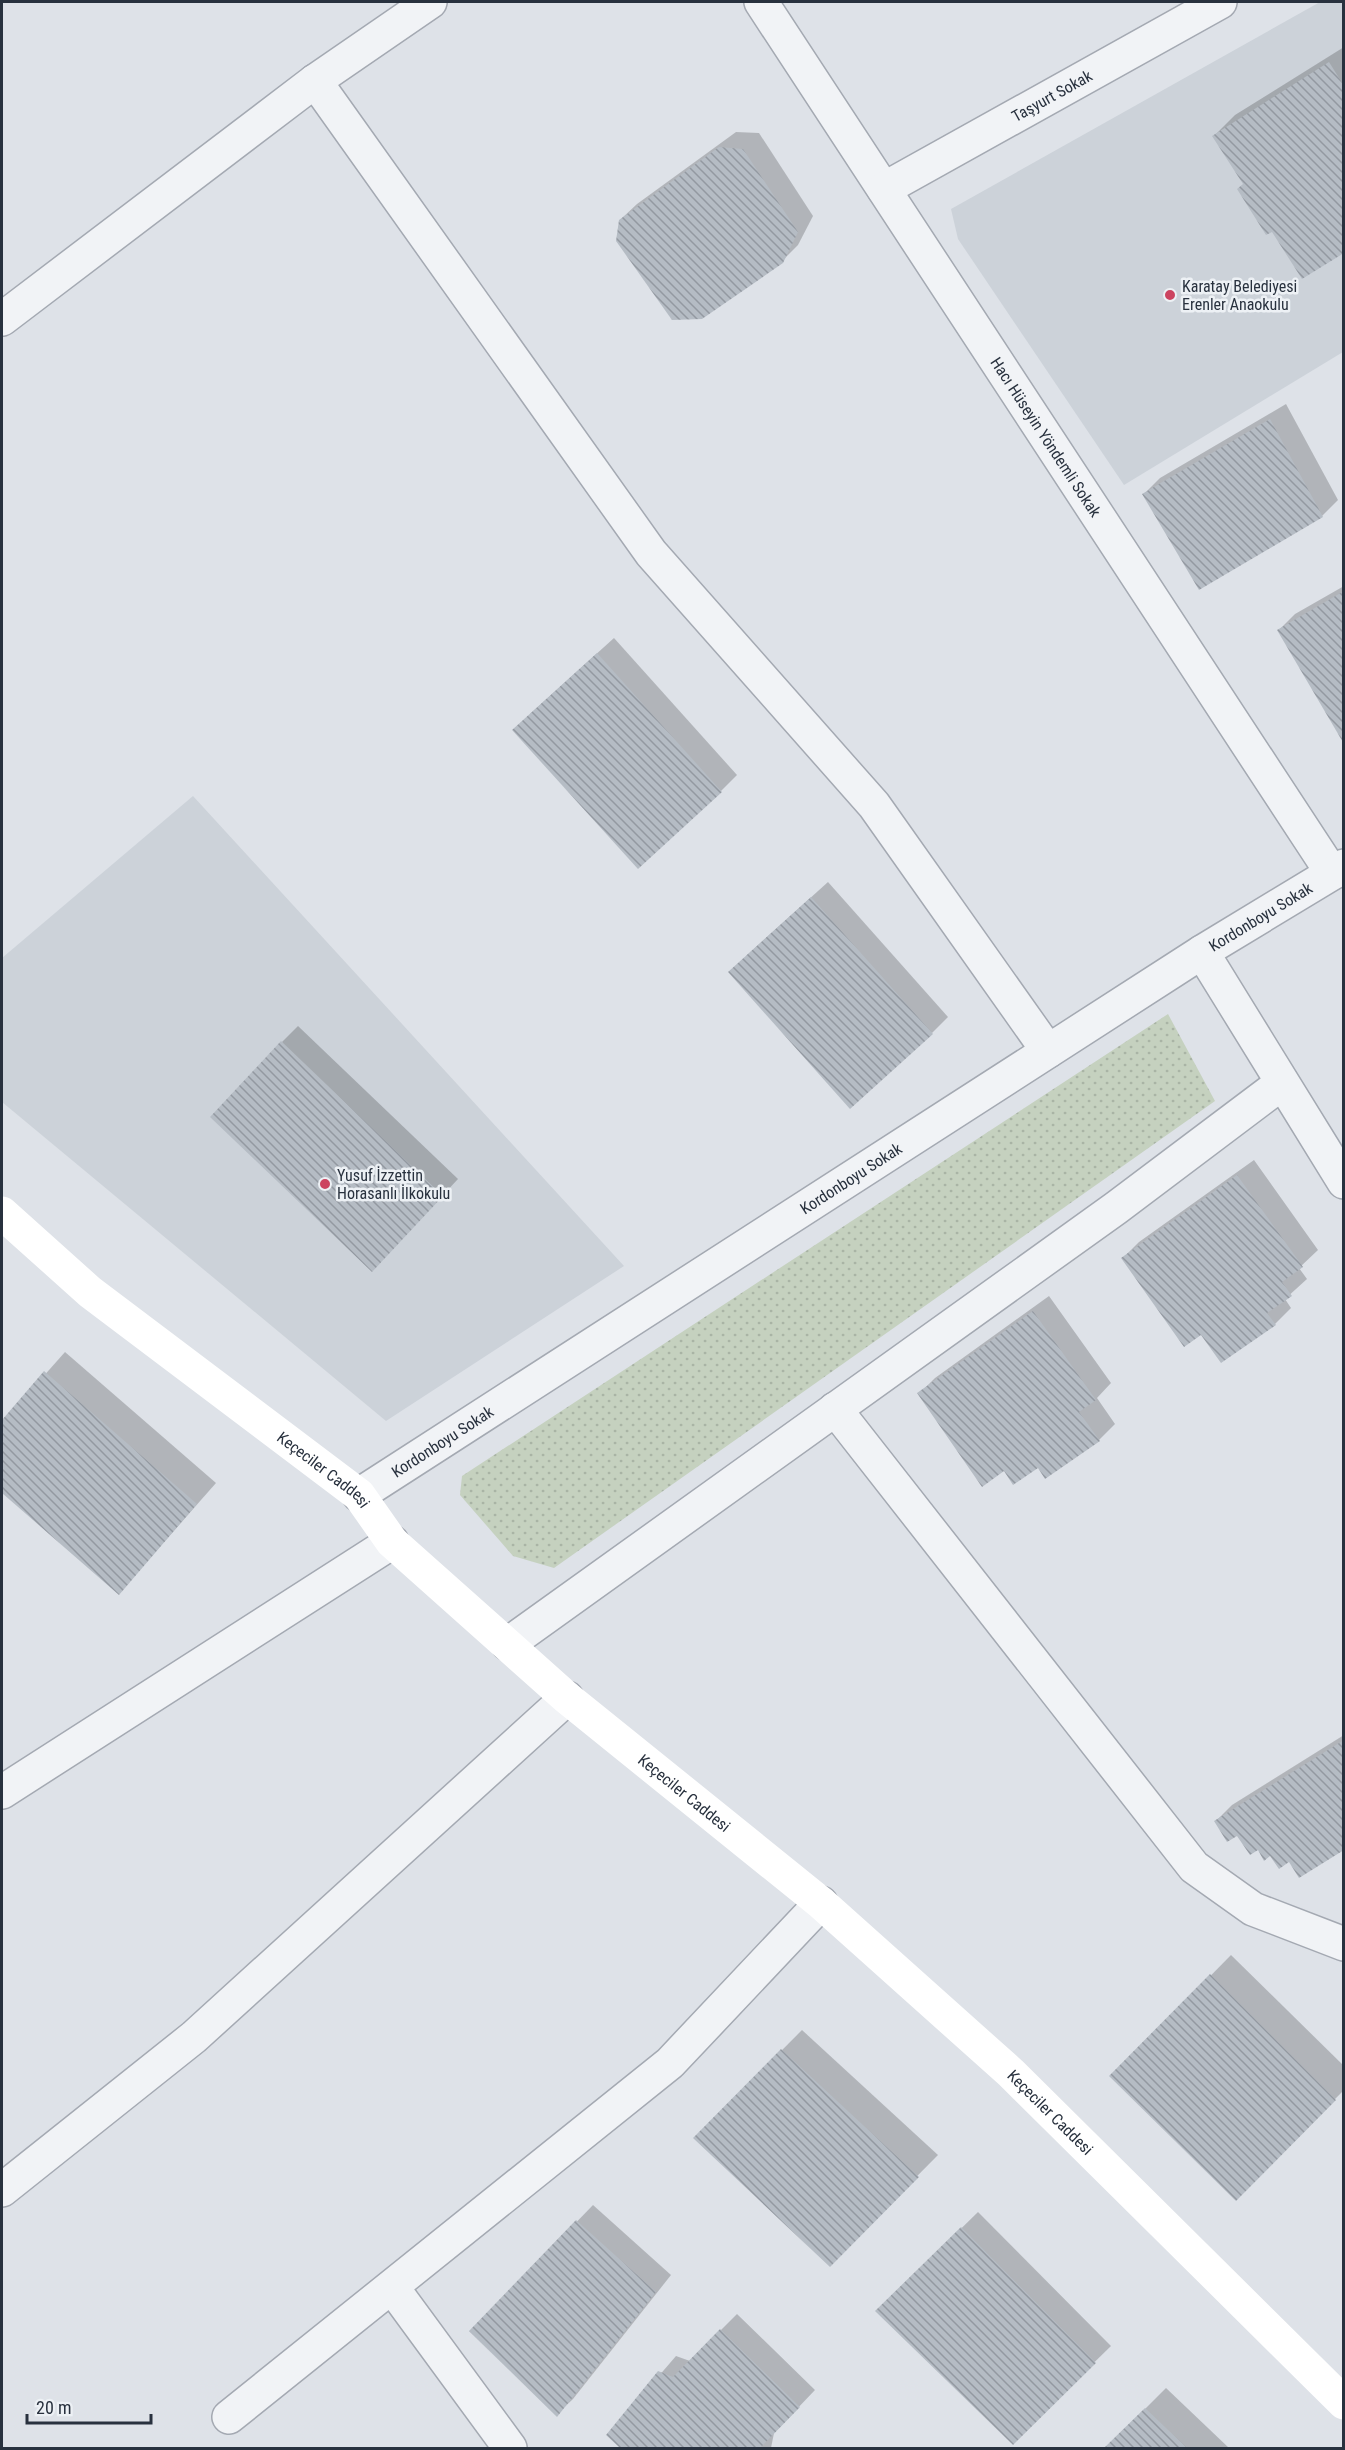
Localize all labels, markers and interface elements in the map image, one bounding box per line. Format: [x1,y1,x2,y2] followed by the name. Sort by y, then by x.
[1009,66,1096,126] street label: Taşyurt Sokak
[1182,277,1297,314] place label: Karatay Belediyesi Erenler Anaokulu
[1163,288,1177,302] marker: Karatay Belediyesi Erenler Anaokulu
[986,354,1105,521] street label: Hacı Hüseyin Yöndemli Sokak
[1206,878,1316,956] street label: Kordonboyu Sokak
[797,1138,906,1218] street label: Kordonboyu Sokak
[337,1166,450,1203] place label: Yusuf İzzettin Horasanlı İlkokulu
[318,1177,332,1191] marker: Yusuf İzzettin Horasanlı İlkokulu
[388,1402,498,1482] street label: Kordonboyu Sokak
[273,1428,374,1511] street label: Keçeciler Caddesi
[634,1750,734,1836] street label: Keçeciler Caddesi
[1003,2066,1097,2159] street label: Keçeciler Caddesi
[27,2387,152,2425] scale bar
[36,2397,71,2418] text: 20 m

